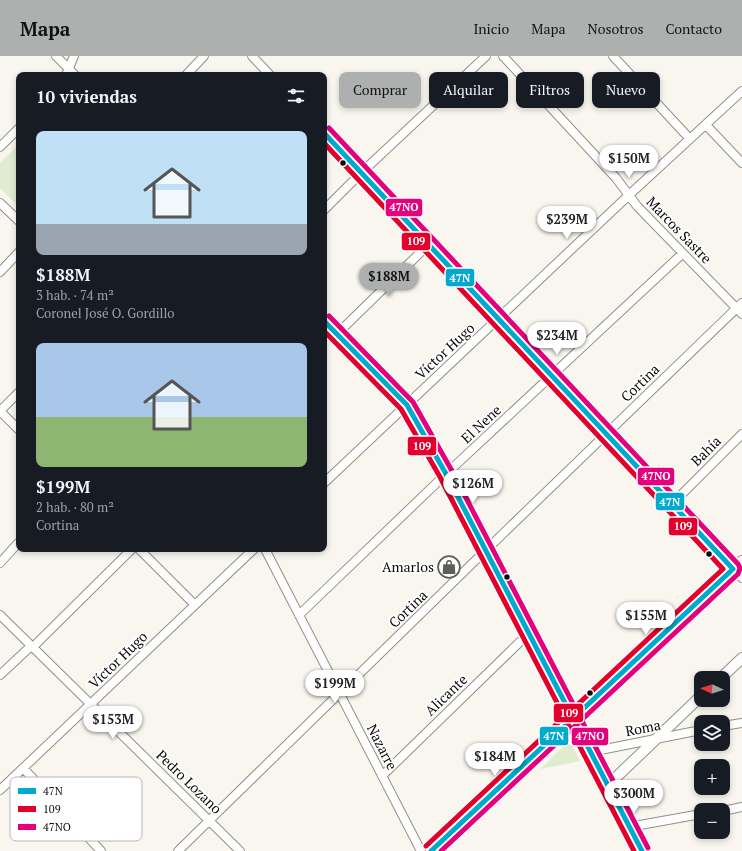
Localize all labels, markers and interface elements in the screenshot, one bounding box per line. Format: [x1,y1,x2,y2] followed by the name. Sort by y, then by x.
[20,16,70,41] text: Mapa
[473,19,509,38] text: Inicio
[531,19,566,38] text: Mapa
[588,19,644,38] text: Nosotros
[666,19,722,38] text: Contacto
[339,72,421,108] chip: Comprar
[429,72,508,108] chip: Alquilar
[516,72,584,108] chip: Filtros
[592,72,660,108] chip: Nuevo
[36,85,137,108] text: 10 viviendas
[285,85,307,107] icon: filters
[601,145,657,179] pin: $150M
[608,149,650,167] text: $150M
[136,157,208,229] icon: home
[338,158,348,168] unlabelled marker
[643,192,716,267] street label: Marcos Sastre
[385,198,423,217] line badge: 47NO
[389,200,419,214] text: 47NO
[539,206,595,240] pin: $239M
[546,210,588,228] text: $239M
[401,232,431,251] line badge: 109
[407,234,425,248] text: 109
[36,263,90,286] text: $188M
[361,263,417,297] pin: $188M
[368,267,410,285] text: $188M
[445,268,475,287] line badge: 47N
[450,271,471,285] text: 47N
[36,286,114,304] text: 3 hab. · 74 m²
[36,304,175,322] text: Coronel José O. Gordillo
[411,318,479,383] street label: Víctor Hugo
[529,322,585,356] pin: $234M
[536,326,578,344] text: $234M
[616,360,663,406] street label: Cortina
[136,369,208,441] icon: home
[456,400,505,447] street label: El Nene
[686,431,725,470] street label: Bahía
[407,436,437,456] line badge: 109
[413,439,431,453] text: 109
[637,467,675,486] line badge: 47NO
[641,469,671,483] text: 47NO
[445,470,501,504] pin: $126M
[452,474,494,492] text: $126M
[36,475,90,498] text: $199M
[655,492,685,511] line badge: 47N
[660,495,681,509] text: 47N
[36,498,114,516] text: 2 hab. · 80 m²
[36,516,79,534] text: Cortina
[668,517,698,536] line badge: 109
[674,519,692,533] text: 109
[704,549,714,559] unlabelled marker
[436,554,462,580] shop icon: Amarlos
[382,557,434,576] place label: Amarlos
[502,572,512,582] unlabelled marker
[384,586,431,632] street label: Cortina
[618,602,674,636] pin: $155M
[625,606,667,624] text: $155M
[84,627,151,692] street label: Víctor Hugo
[307,670,363,704] pin: $199M
[420,670,471,720] street label: Alicante
[694,671,730,707] north arrow
[694,671,730,839] map controls
[314,674,356,692] text: $199M
[585,688,595,698] unlabelled marker
[553,703,584,723] line badge: 109
[85,706,141,740] pin: $153M
[560,706,578,720] text: 109
[92,710,134,728] text: $153M
[624,715,662,740] street label: Roma
[694,715,730,751] button: layers
[363,721,402,773] street label: Nazarre
[539,726,569,746] line badge: 47N
[571,727,609,746] line badge: 47NO
[544,729,565,743] text: 47N
[575,729,605,743] text: 47NO
[467,743,523,777] pin: $184M
[152,745,227,818] street label: Pedro Lozano
[474,747,516,765] text: $184M
[694,759,730,795] button: +
[10,777,142,841] legend
[606,780,662,814] pin: $300M
[43,784,63,798] text: 47N
[613,784,655,802] text: $300M
[43,802,61,816] text: 109
[694,803,730,839] button: −
[43,820,71,834] text: 47NO

